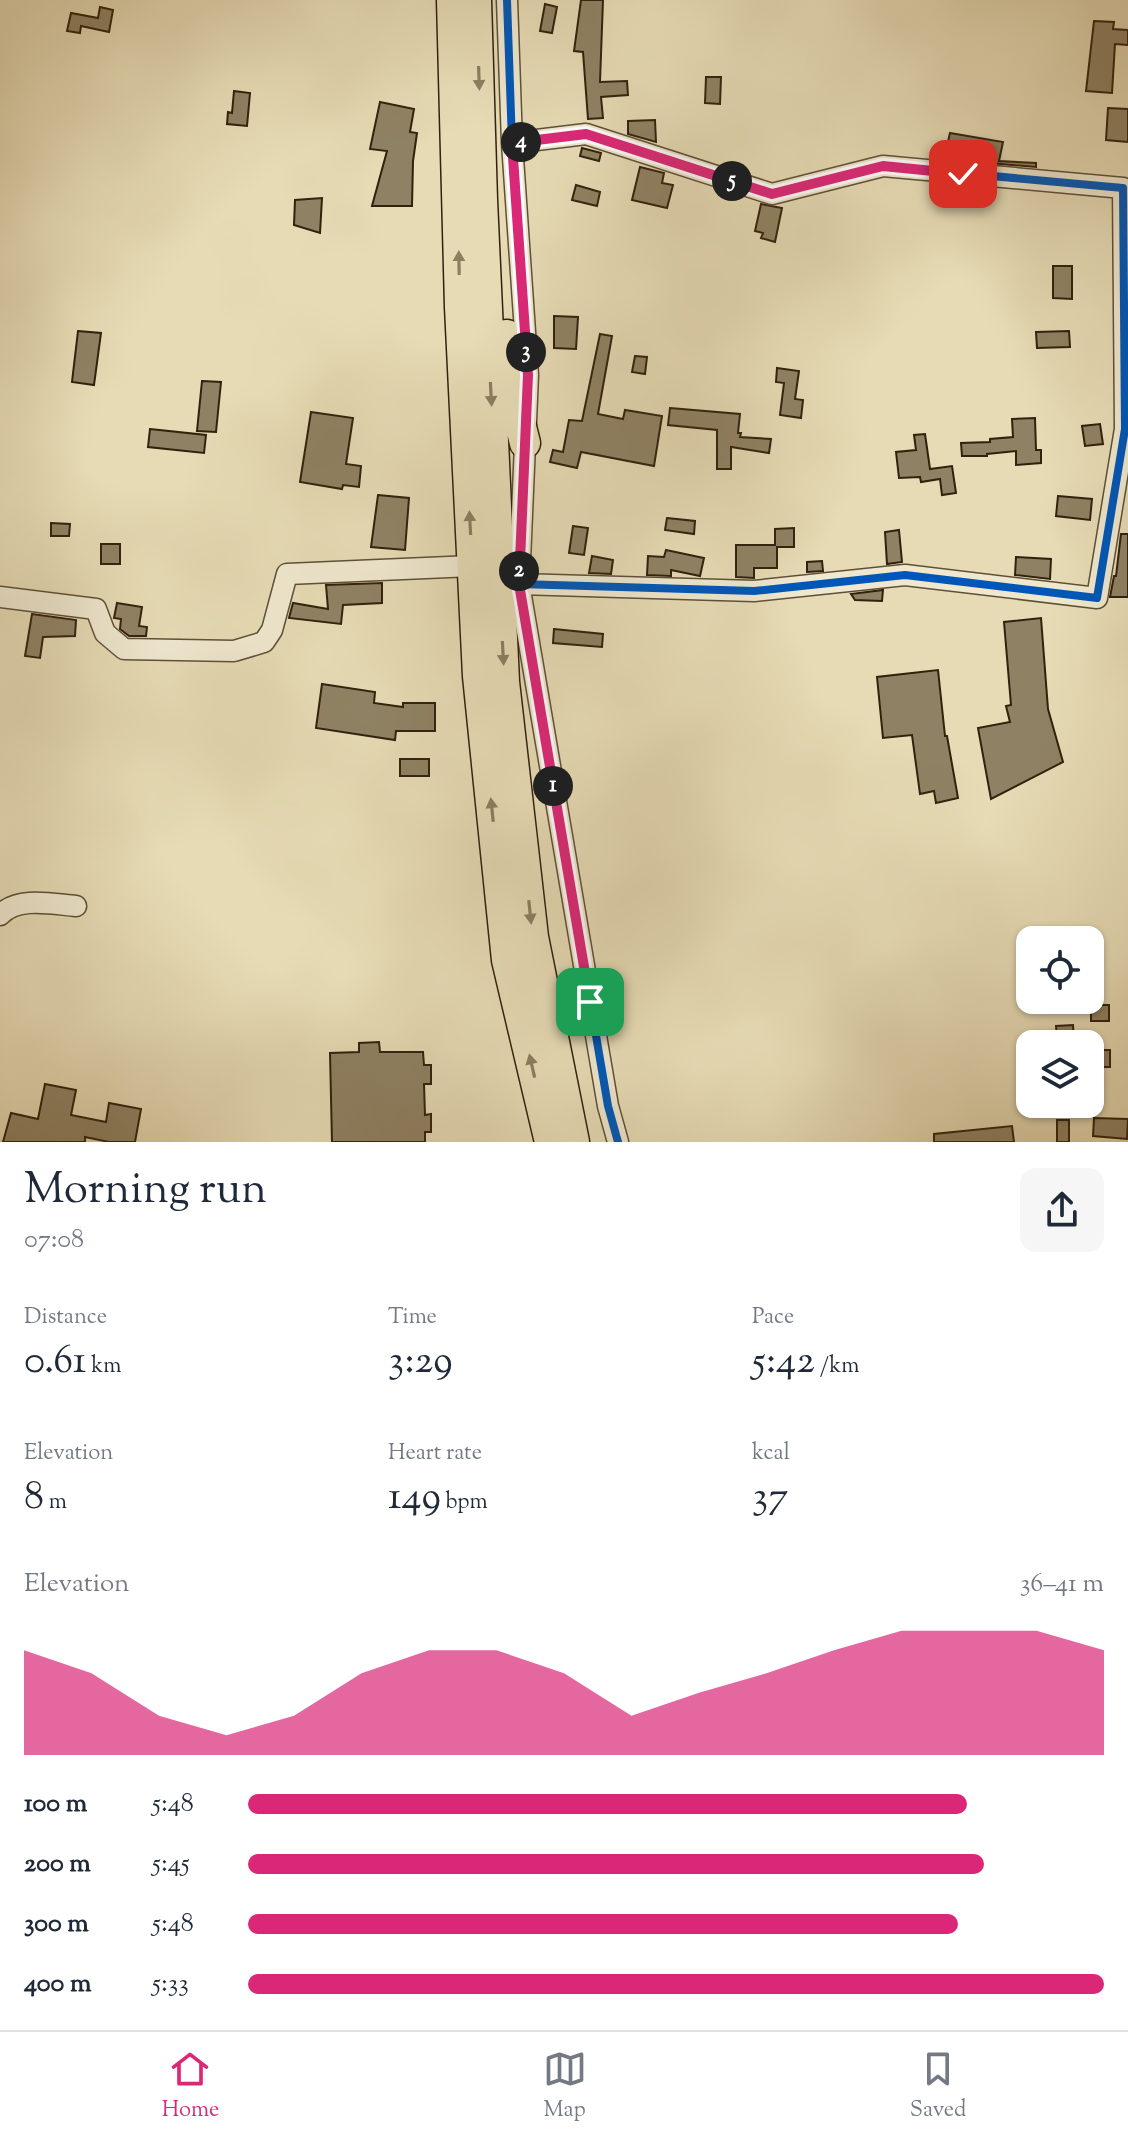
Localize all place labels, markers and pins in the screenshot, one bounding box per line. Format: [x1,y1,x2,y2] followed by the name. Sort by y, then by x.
[501,122,541,162] pin: 4
[929,140,997,208] pin
[712,161,752,201] pin: 5
[506,332,546,372] pin: 3
[499,551,539,591] pin: 2
[533,766,573,806] pin: 1
[556,968,624,1036] pin

